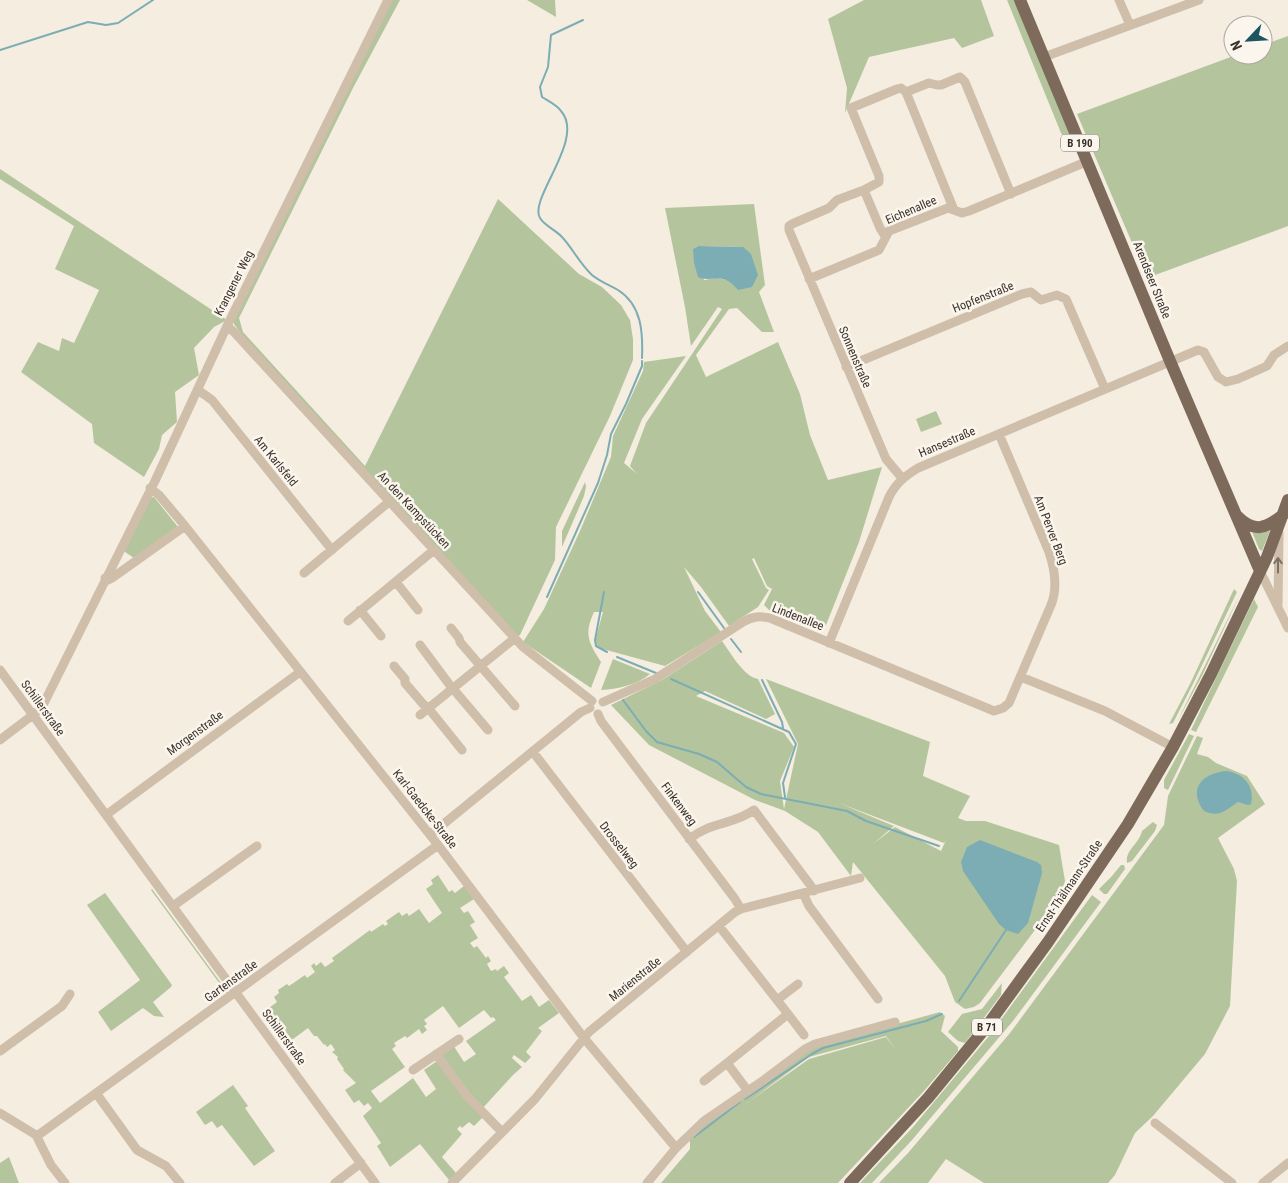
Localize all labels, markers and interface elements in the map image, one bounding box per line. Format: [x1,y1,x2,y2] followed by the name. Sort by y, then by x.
[1223,15,1273,65] north arrow
[1227,38,1245,53] text: N
[1061,134,1099,152] road number: B 190
[883,193,939,227] street label: Eichenallee
[1130,239,1174,321] street label: Arendseer Straße
[212,248,256,318] street label: Krangener Weg
[950,278,1016,316] street label: Hopfenstraße
[836,324,874,390] street label: Sonnenstraße
[917,424,978,460] street label: Hansestraße
[251,433,301,489] street label: Am Karlsfeld
[375,469,453,551] street label: An den Kampstücken
[1031,493,1071,567] street label: Am Perver Berg
[1273,558,1283,574] one-way arrow
[770,601,826,633] street label: Lindenallee
[18,678,68,739] street label: Schillerstraße
[164,708,226,758] street label: Morgenstraße
[390,767,460,852] street label: Karl-Gaedcke-Straße
[658,780,700,828] street label: Finkenweg
[597,819,642,871] street label: Drosselweg
[1033,837,1105,935] street label: Ernst-Thälmann-Straße
[606,954,664,1004] street label: Marienstraße
[202,957,260,1005] street label: Gartenstraße
[259,1007,309,1068] street label: Schillerstraße
[972,1019,1002,1036] road number: B 71

